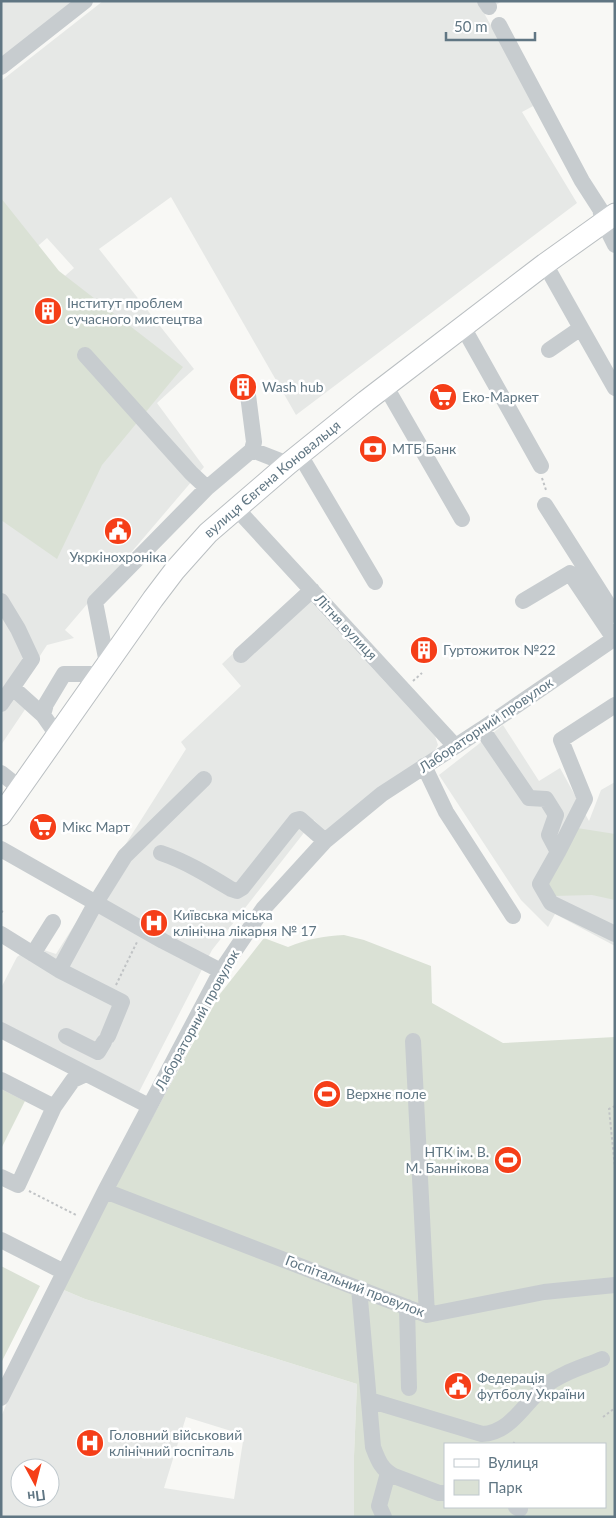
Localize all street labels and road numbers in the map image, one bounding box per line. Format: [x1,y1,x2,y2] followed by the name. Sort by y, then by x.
[200,416,343,541] street label: вулиця Євгена Коновальця
[311,589,381,663] street label: Літня вулиця
[415,673,557,776] street label: Лабораторний провулок
[150,946,243,1094] street label: Лабораторний провулок
[283,1251,428,1320] street label: Госпітальний провулок

